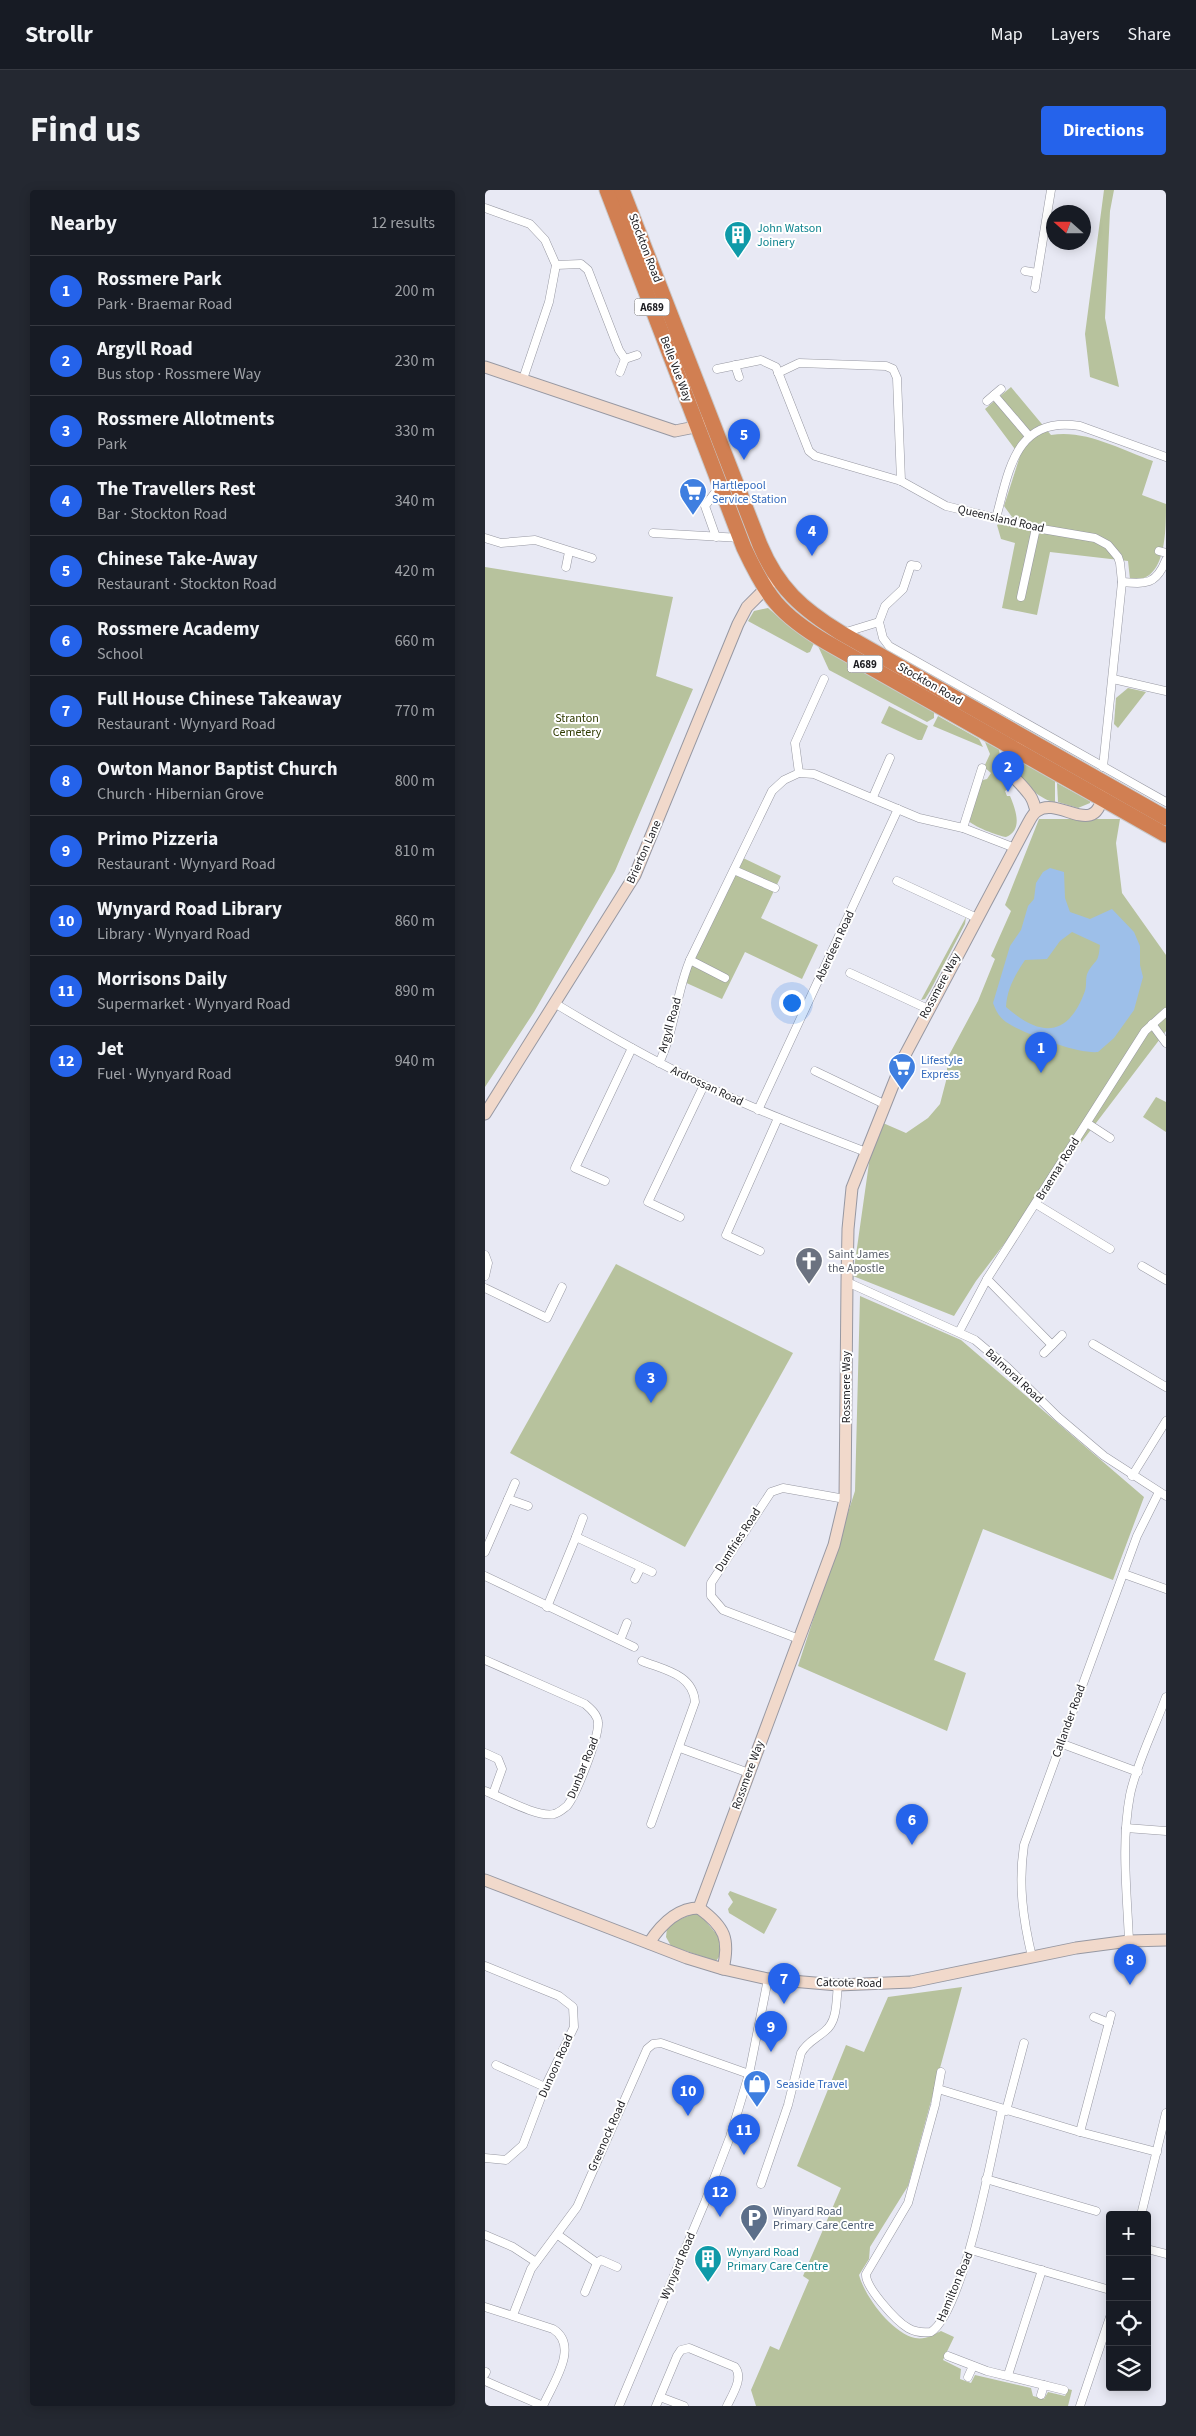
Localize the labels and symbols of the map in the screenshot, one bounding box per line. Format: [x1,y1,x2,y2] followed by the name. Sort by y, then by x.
[1046,205,1091,250] north arrow
[624,211,666,285] street label: Stockton Road
[723,220,753,259] building icon: John Watson Joinery
[757,220,822,251] place label: John Watson Joinery
[635,298,669,315] road number: A689
[656,334,696,405] street label: Belle Vue Way
[728,419,760,460] pin: 5
[678,477,708,516] supermarket icon: Hartlepool Service Station
[712,477,787,508] place label: Hartlepool Service Station
[956,501,1046,537] street label: Queensland Road
[796,515,828,556] pin: 4
[847,656,883,672] road number: A689
[894,658,966,710] street label: Stockton Road
[553,710,602,741] park label: Stranton Cemetery
[992,751,1024,792] pin: 2
[622,817,666,887] street label: Brierton Lane
[811,908,859,984] street label: Aberdeen Road
[915,950,965,1022] street label: Rossmere Way
[779,990,805,1016] your location
[654,995,686,1055] street label: Argyll Road
[1025,1032,1057,1073] pin: 1
[887,1052,917,1091] supermarket icon: Lifestyle Express
[921,1052,963,1083] place label: Lifestyle Express
[668,1062,746,1110] street label: Ardrossan Road
[1032,1134,1084,1204] street label: Braemar Road
[794,1246,824,1285] church icon: Saint James the Apostle
[828,1246,889,1277] place label: Saint James the Apostle
[981,1345,1047,1407] street label: Balmoral Road
[838,1350,855,1423] street label: Rossmere Way
[635,1362,667,1403] pin: 3
[711,1504,765,1576] street label: Dumfries Road
[1048,1682,1090,1760] street label: Callander Road
[563,1735,603,1801] street label: Dunbar Road
[728,1738,769,1812] street label: Rossmere Way
[896,1804,928,1845] pin: 6
[1114,1944,1146,1985] pin: 8
[768,1963,800,2004] pin: 7
[816,1974,882,1992] street label: Catcote Road
[755,2011,787,2052] pin: 9
[534,2031,578,2101] street label: Dunoon Road
[742,2069,772,2108] shop icon: Seaside Travel
[672,2075,704,2116] pin: 10
[776,2076,848,2093] place label: Seaside Travel
[584,2098,630,2174] street label: Greenock Road
[728,2114,760,2155] pin: 11
[704,2176,736,2217] pin: 12
[739,2203,769,2242] parking icon: Winyard Road Primary Care Centre
[773,2203,874,2234] place label: Winyard Road Primary Care Centre
[656,2230,700,2302] street label: Wynyard Road
[693,2244,723,2283] building icon: Wynyard Road Primary Care Centre
[727,2244,828,2275] place label: Wynyard Road Primary Care Centre
[933,2249,977,2325] street label: Hamilton Road

